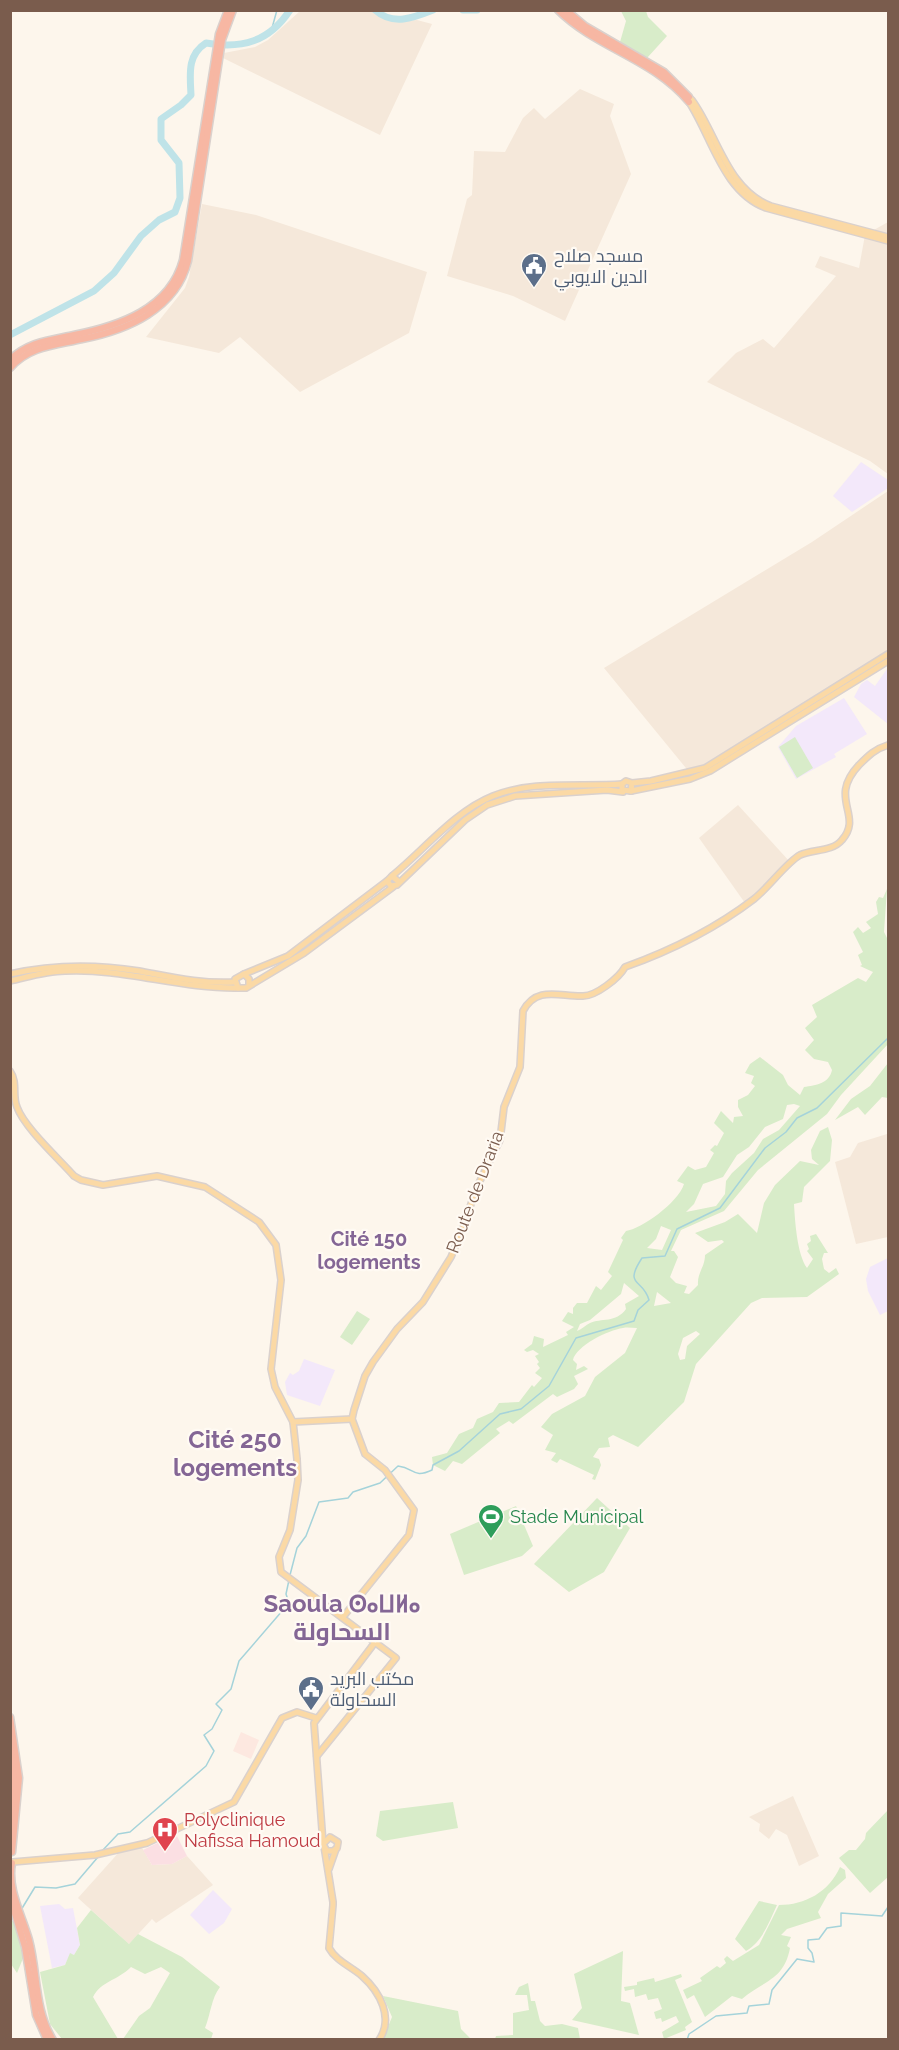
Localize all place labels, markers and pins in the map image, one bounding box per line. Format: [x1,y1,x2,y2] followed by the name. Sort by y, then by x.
[554,245,648,291] place label: مسجد صلاح الدين الايوبي
[519,251,549,289] public building icon: مسجد صلاح الدين الايوبي
[476,1502,506,1540] sports icon: Stade Municipal
[510,1506,644,1527] place label: Stade Municipal
[330,1668,414,1711] place label: مكتب البريد السحاولة
[296,1674,326,1712] public building icon: مكتب البريد السحاولة
[184,1809,321,1851] place label: Polyclinique Nafissa Hamoud
[150,1815,180,1853] hospital icon: Polyclinique Nafissa Hamoud

